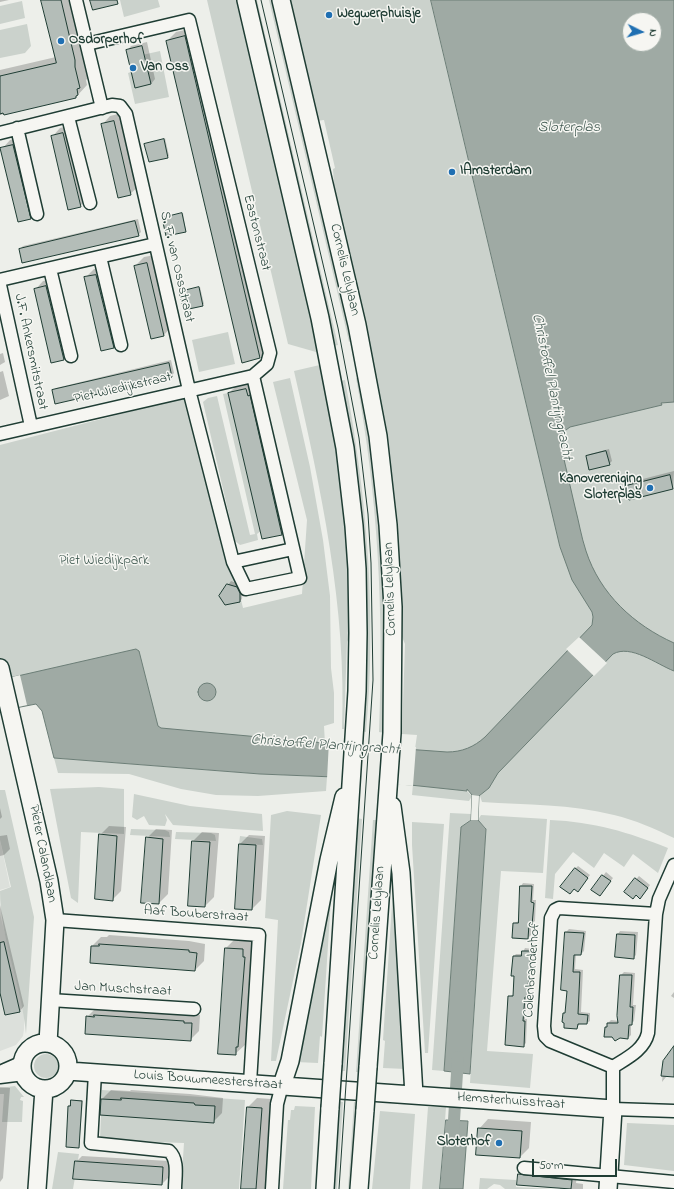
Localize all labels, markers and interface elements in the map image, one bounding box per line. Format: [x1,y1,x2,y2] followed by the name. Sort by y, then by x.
[337,7,421,23] place label: Wegwerphuisje
[324,10,334,20] marker: Wegwerphuisje
[622,12,662,52] north arrow
[645,29,661,37] text: N
[69,33,143,49] place label: Osdorperhof
[56,36,66,46] marker: Osdorperhof
[141,60,189,76] place label: Van Oss
[128,63,138,73] marker: Van Oss
[538,120,600,138] water label: Sloterplas
[460,164,532,180] place label: IAmsterdam
[447,167,457,177] marker: IAmsterdam
[238,193,274,273] street label: Eastonstraat
[155,210,197,324] street label: S. F. van Ossstraat
[325,222,363,318] street label: Cornelis Lelylaan
[9,292,51,412] street label: J.F. Ankersmitstraat
[527,312,575,462] water label: Christoffel Plantijngracht
[72,370,174,408] street label: Piet Wiedijkstraat
[559,472,642,504] place label: Kanovereniging Sloterplas
[645,483,655,493] marker: Kanovereniging Sloterplas
[381,542,401,636] street label: Cornelis Lelylaan
[59,554,149,570] park label: Piet Wiedijkpark
[250,732,400,760] water label: Christoffel Plantijngracht
[24,804,60,904] street label: Pieter Calandlaan
[366,866,390,960] street label: Cornelis Lelylaan
[143,903,249,927] street label: Aaf Bouberstraat
[521,922,545,1018] street label: Colenbranderhof
[74,979,172,1001] street label: Jan Muschstraat
[133,1067,283,1095] street label: Louis Bouwmeesterstraat
[457,1090,565,1114] street label: Hemsterhuisstraat
[437,1135,491,1151] place label: Sloterhof
[494,1138,504,1148] marker: Sloterhof
[534,1151,619,1177] scale bar
[539,1157,563,1175] text: 50 m

